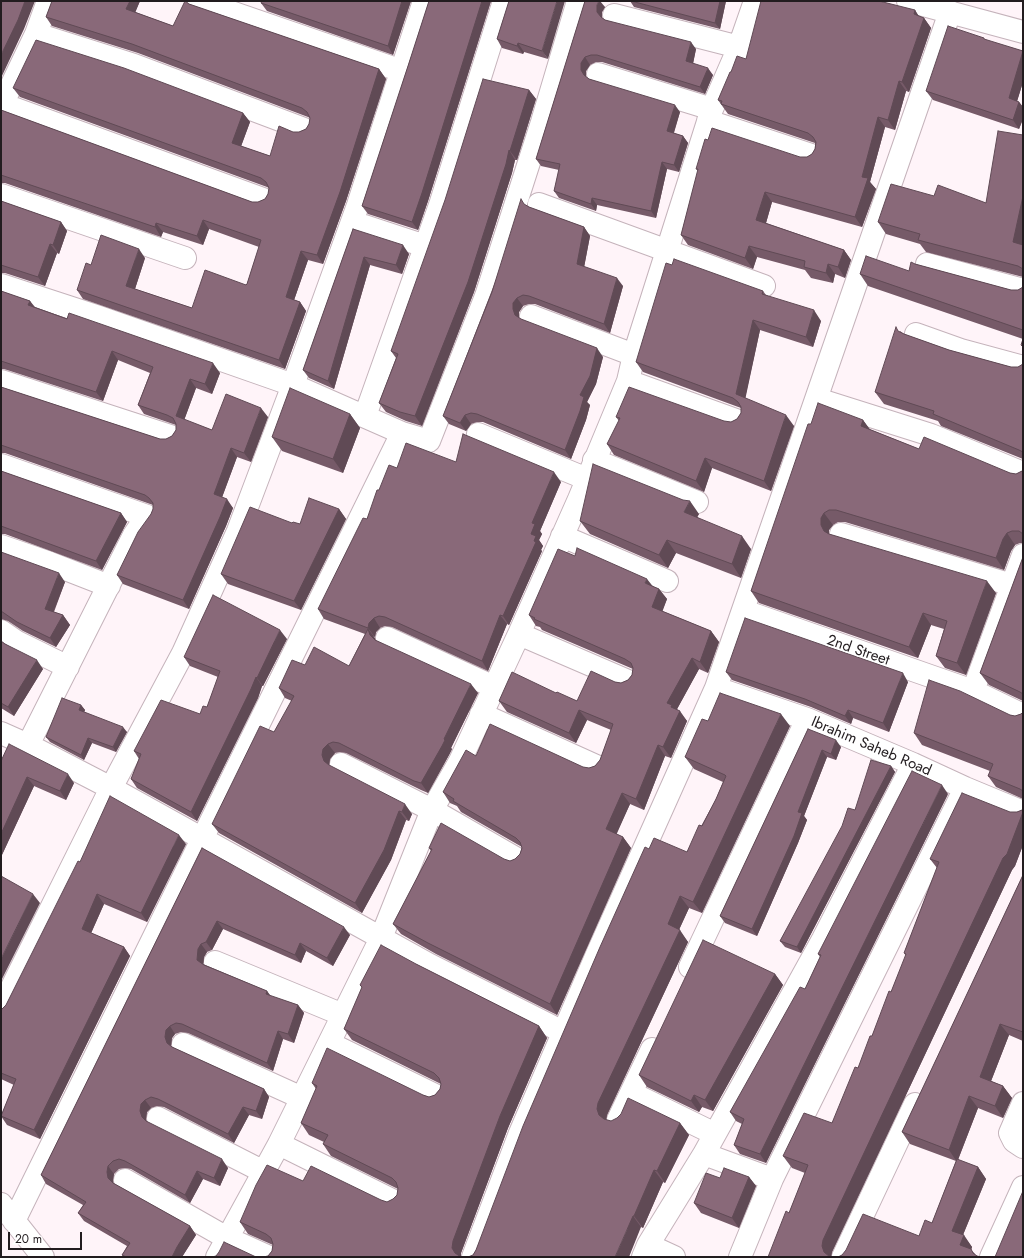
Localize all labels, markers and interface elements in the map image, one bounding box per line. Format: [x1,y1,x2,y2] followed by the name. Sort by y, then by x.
[824,632,892,670] street label: 2nd Street
[808,714,934,780] street label: Ibrahim Saheb Road
[10,1224,84,1250] scale bar
[15,1230,42,1248] text: 20 m

